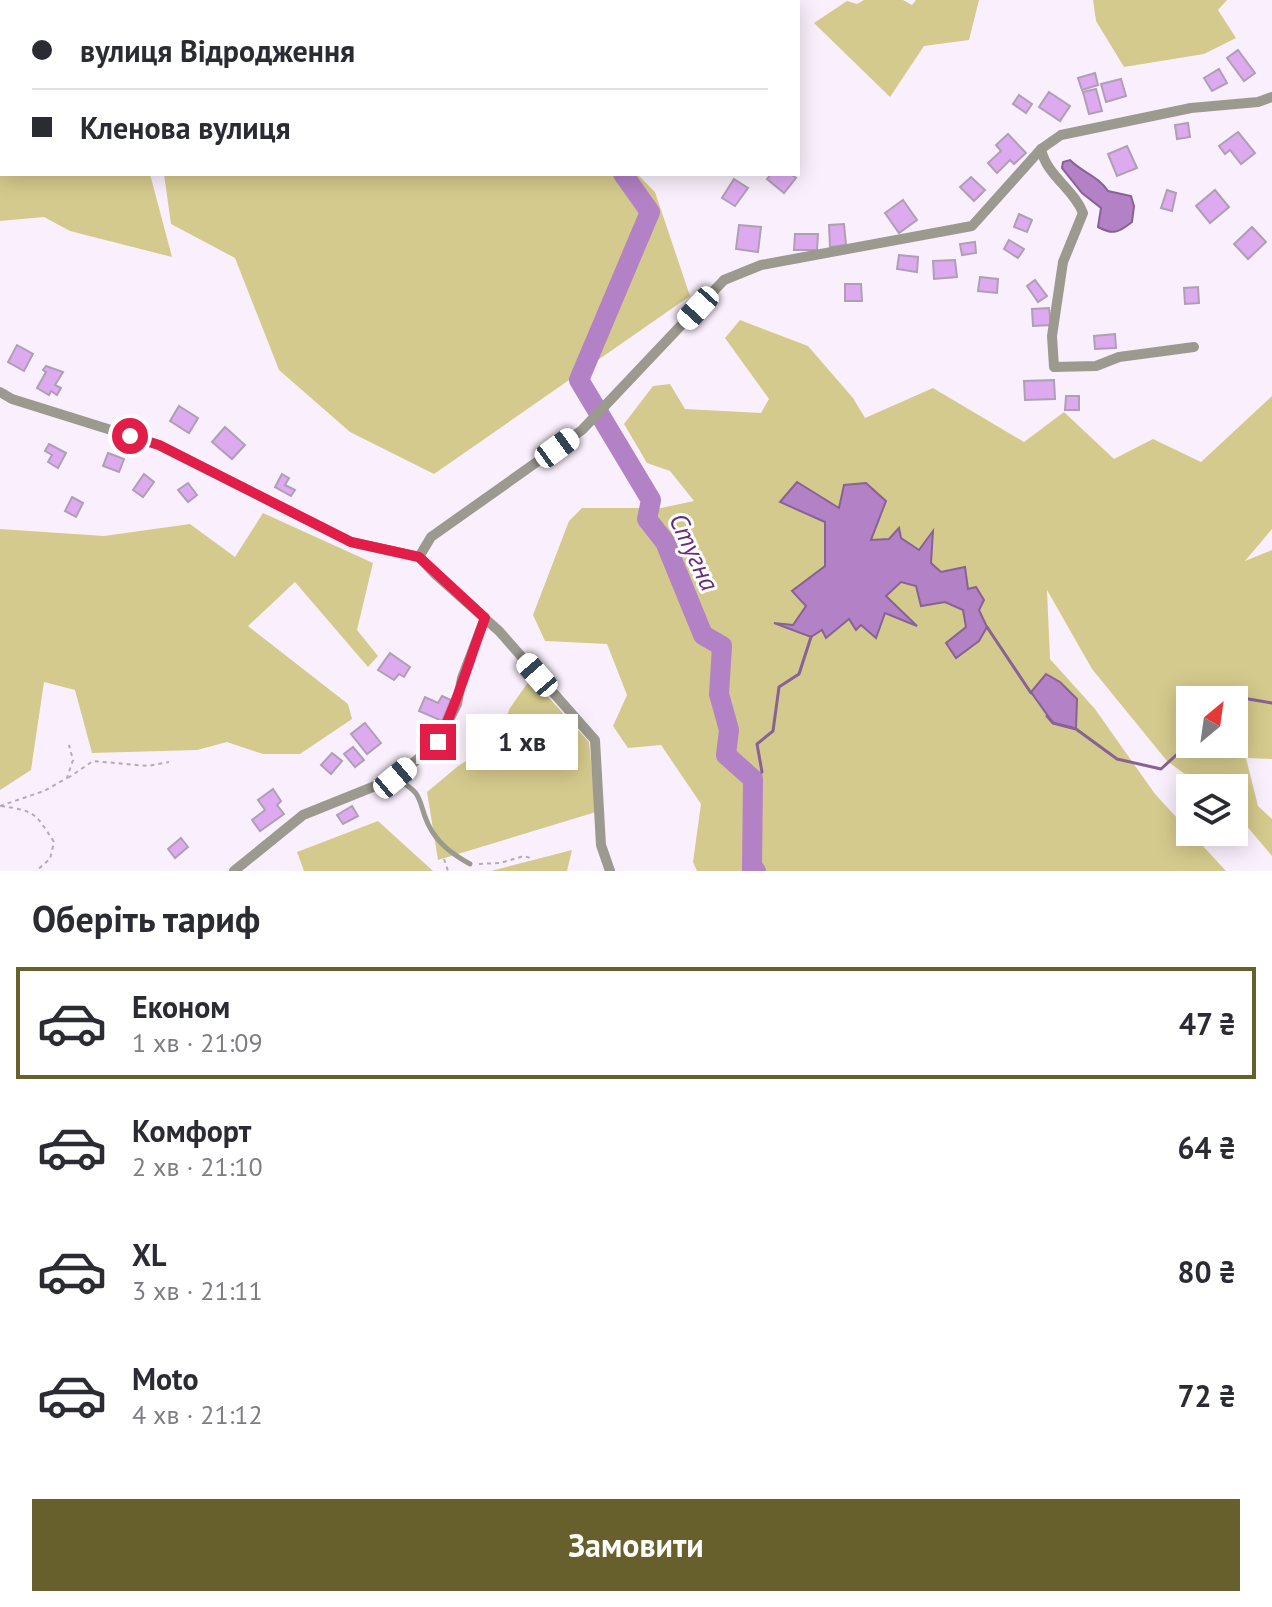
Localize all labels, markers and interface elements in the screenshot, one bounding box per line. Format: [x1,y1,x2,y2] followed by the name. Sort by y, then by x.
[80,31,355,70] text: вулиця Відродження
[80,108,291,147] text: Кленова вулиця
[673,282,723,334] car
[112,418,148,454] route start
[531,424,583,472] car
[662,508,727,596] water label: Стугна
[512,649,562,701] car
[1176,686,1248,758] north arrow
[1176,686,1248,846] map controls
[466,714,578,770] callout: 1 хв
[420,724,456,760] route end
[498,725,546,758] text: 1 хв
[369,753,421,803] car
[1176,774,1248,846] button: layers
[32,895,260,942] text: Оберіть тариф
[36,987,108,1059] icon: car
[132,987,230,1026] text: Економ
[1179,1004,1236,1043] text: 47 ₴
[132,1026,263,1059] text: 1 хв · 21:09
[36,1111,108,1183] icon: car
[132,1111,251,1150] text: Комфорт
[1177,1128,1236,1167] text: 64 ₴
[132,1150,263,1183] text: 2 хв · 21:10
[36,1235,108,1307] icon: car
[132,1235,166,1274] text: XL
[1177,1252,1236,1291] text: 80 ₴
[132,1274,263,1307] text: 3 хв · 21:11
[36,1359,108,1431] icon: car
[132,1359,199,1398] text: Moto
[1177,1376,1236,1415] text: 72 ₴
[132,1398,263,1431] text: 4 хв · 21:12
[32,1499,1240,1591] button: Замовити

